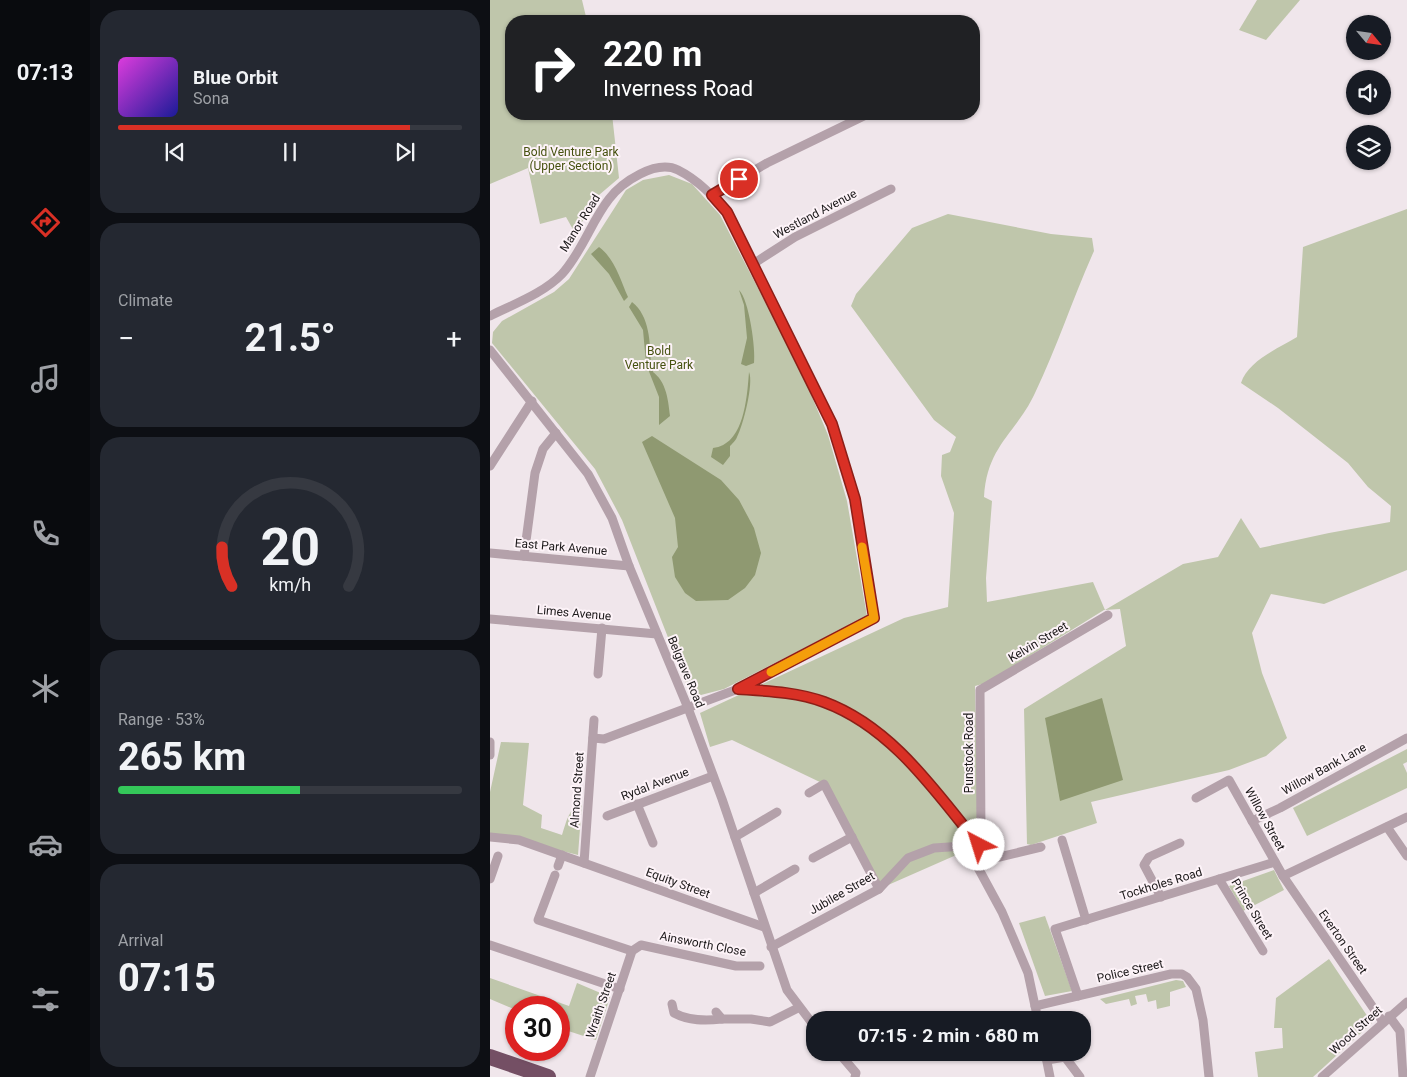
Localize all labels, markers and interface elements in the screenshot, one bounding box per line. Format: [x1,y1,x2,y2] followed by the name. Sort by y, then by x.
[1346,15,1391,60] north arrow
[1346,15,1391,170] map controls
[603,34,702,75] text: 220 m
[520,35,585,100] icon: right
[17,60,73,85] text: 07:13
[193,66,278,89] text: Blue Orbit
[1346,70,1391,115] button: sound
[603,76,753,101] text: Inverness Road
[193,89,229,108] text: Sona
[1346,125,1391,170] button: layers
[161,138,189,166] icon: previous
[276,138,304,166] icon: pause
[391,138,419,166] icon: next
[523,145,620,173] park label: Bold Venture Park (Upper Section)
[718,158,760,200] pin
[725,165,753,193] icon: arrive
[771,186,859,242] street label: Westland Avenue
[557,192,603,254] street label: Manor Road
[28,205,63,240] icon: directions
[118,291,173,310] text: Climate
[244,316,336,360] text: 21.5°
[118,322,134,355] text: −
[446,322,462,355] text: +
[625,344,694,372] park label: Bold Venture Park
[28,361,63,396] icon: music
[28,516,63,551] icon: phone
[260,517,320,578] text: 20
[514,536,608,558] street label: East Park Avenue
[269,574,311,595] text: km/h
[536,603,612,623] street label: Limes Avenue
[1006,619,1070,665] street label: Kelvin Street
[665,634,707,710] street label: Belgrave Road
[28,671,63,706] icon: climate
[118,710,205,729] text: Range · 53%
[962,713,976,793] street label: Punstock Road
[118,735,246,779] text: 265 km
[1280,740,1368,798] street label: Willow Bank Lane
[567,751,587,828] street label: Almond Street
[619,765,691,803] street label: Rydal Avenue
[1242,785,1288,853] street label: Willow Street
[952,818,1004,870] position arrow
[28,827,63,862] icon: car
[644,865,712,901] street label: Equity Street
[1118,865,1204,903] street label: Tockholes Road
[807,869,877,917] street label: Jubilee Street
[1228,876,1276,942] street label: Prince Street
[1316,907,1370,977] street label: Everton Street
[659,929,747,959] street label: Ainsworth Close
[118,931,163,950] text: Arrival
[118,956,216,1000] text: 07:15
[1096,957,1165,985] street label: Police Street
[583,970,619,1040] street label: Wraith Street
[28,982,63,1017] icon: filters
[505,996,570,1061] speed limit sign: 30
[1327,1003,1385,1057] street label: Wood Street
[858,1024,1039,1047] text: 07:15 · 2 min · 680 m

